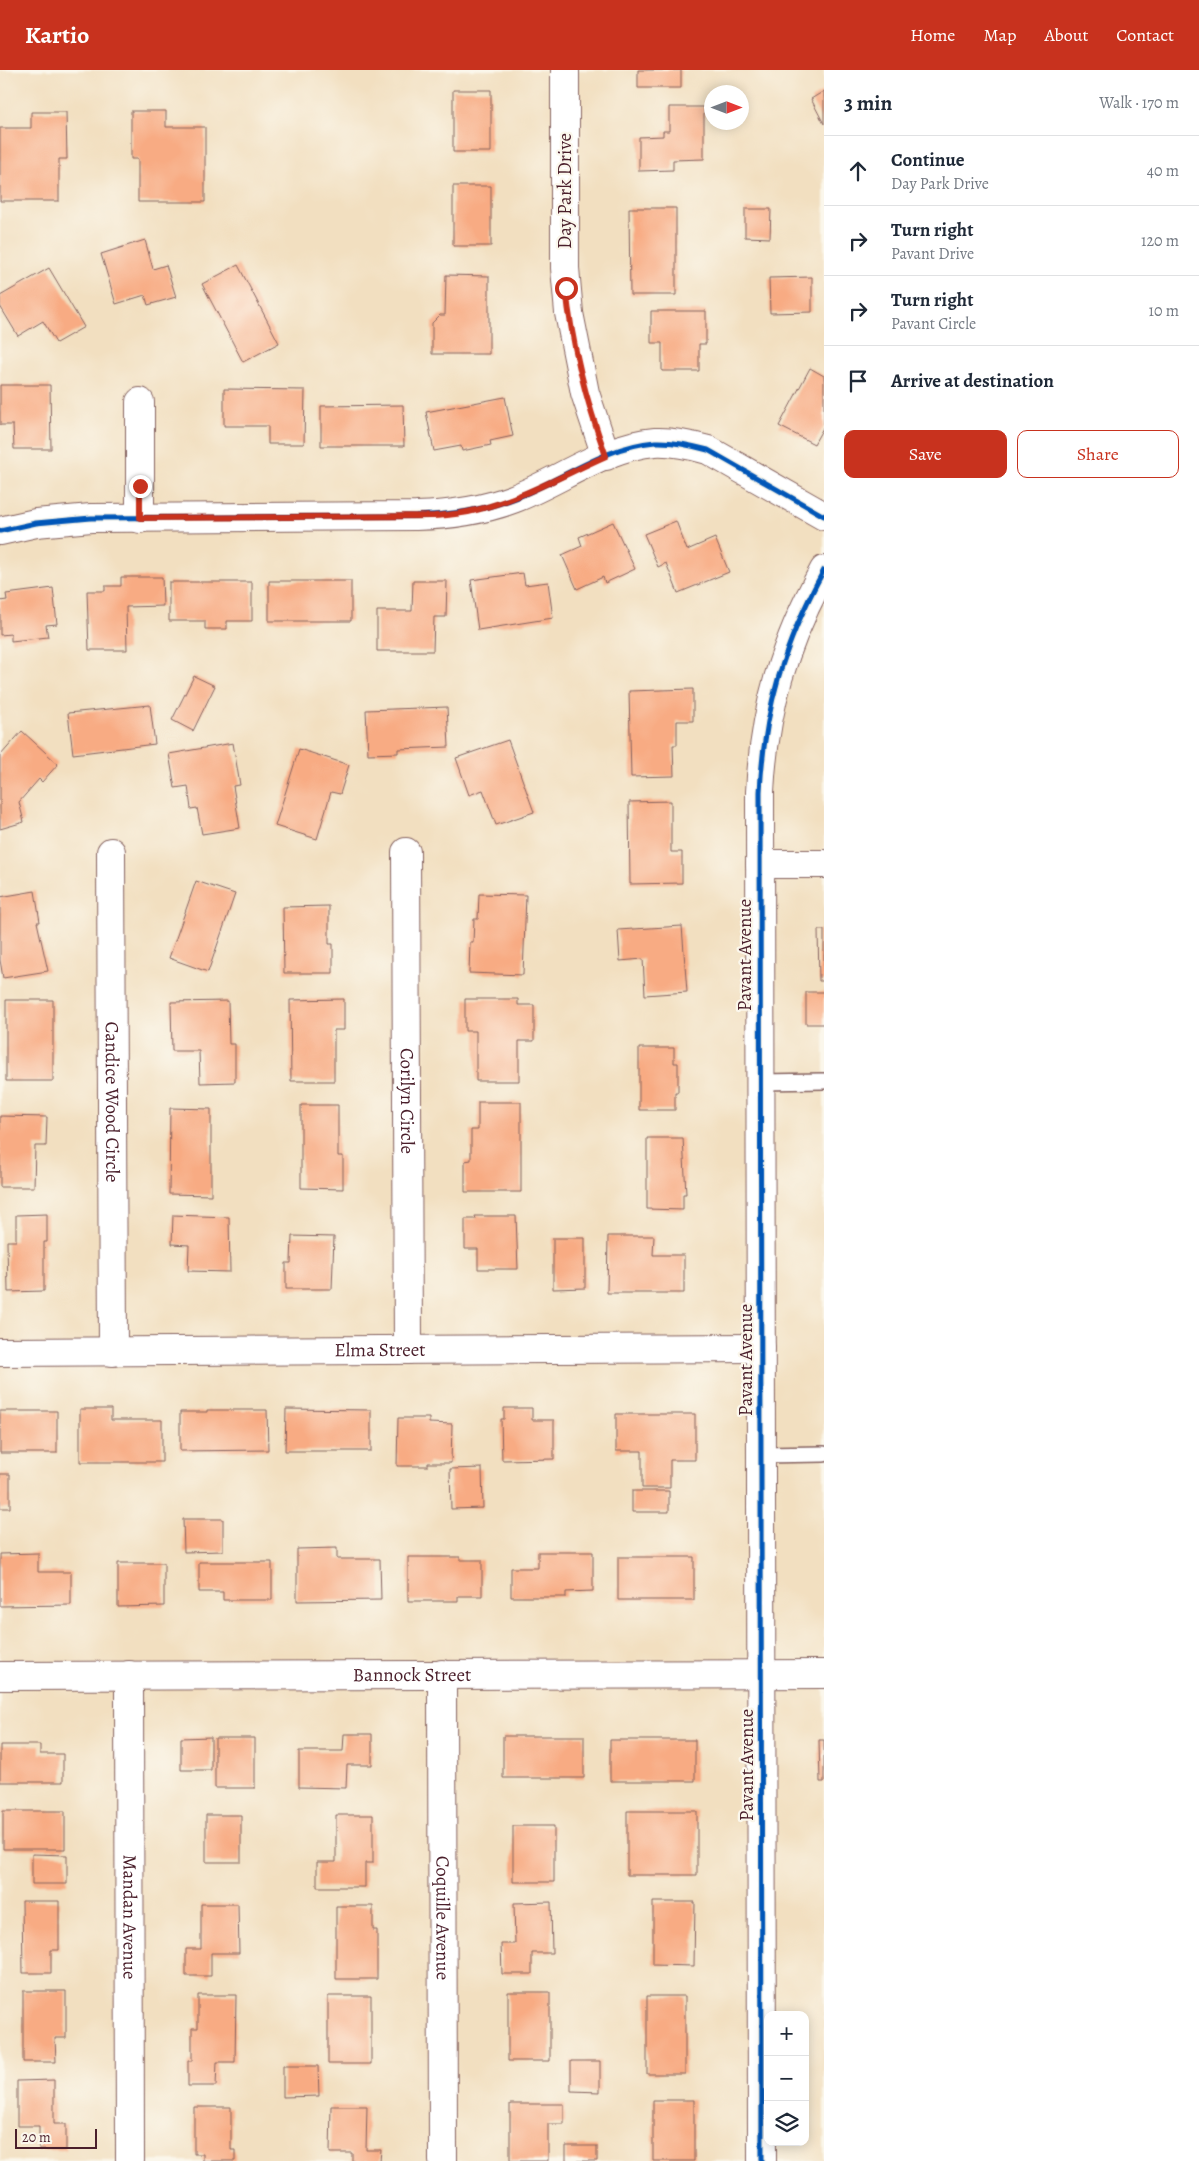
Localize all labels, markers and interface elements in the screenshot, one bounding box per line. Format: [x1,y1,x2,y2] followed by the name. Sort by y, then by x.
[25,19,89,51] text: Kartio
[910,23,955,47] text: Home
[983,23,1016,47] text: Map
[1044,23,1088,47] text: About
[1116,23,1174,47] text: Contact
[704,85,749,130] north arrow
[844,89,892,117] text: 3 min
[1099,92,1179,114] text: Walk · 170 m
[552,133,578,249] street label: Day Park Drive
[891,147,965,173] text: Continue
[844,157,872,185] icon: ahead
[1147,160,1179,182] text: 40 m
[891,173,989,195] text: Day Park Drive
[891,217,973,243] text: Turn right
[844,227,872,255] icon: right
[1141,230,1179,252] text: 120 m
[891,243,974,265] text: Pavant Drive
[555,277,578,300] route start
[891,287,973,313] text: Turn right
[844,297,872,325] icon: right
[1149,300,1179,322] text: 10 m
[891,313,976,335] text: Pavant Circle
[844,367,872,395] icon: arrive
[891,368,1054,394] text: Arrive at destination
[844,430,1007,478] button: Save
[1017,430,1179,478] button: Share
[129,475,152,498] route end
[732,899,758,1011] street label: Pavant Avenue
[99,1021,125,1183] street label: Candice Wood Circle
[394,1048,420,1154] street label: Corilyn Circle
[733,1304,759,1416] street label: Pavant Avenue
[334,1337,426,1363] street label: Elma Street
[353,1662,471,1688] street label: Bannock Street
[734,1709,760,1821] street label: Pavant Avenue
[116,1854,143,1980] street label: Mandan Avenue
[429,1856,456,1980] street label: Coquille Avenue
[764,2011,809,2146] map controls
[764,2011,809,2056] button: +
[764,2056,809,2101] button: −
[764,2101,809,2146] button: layers
[15,2126,98,2149] scale bar
[22,2128,51,2147] text: 20 m

